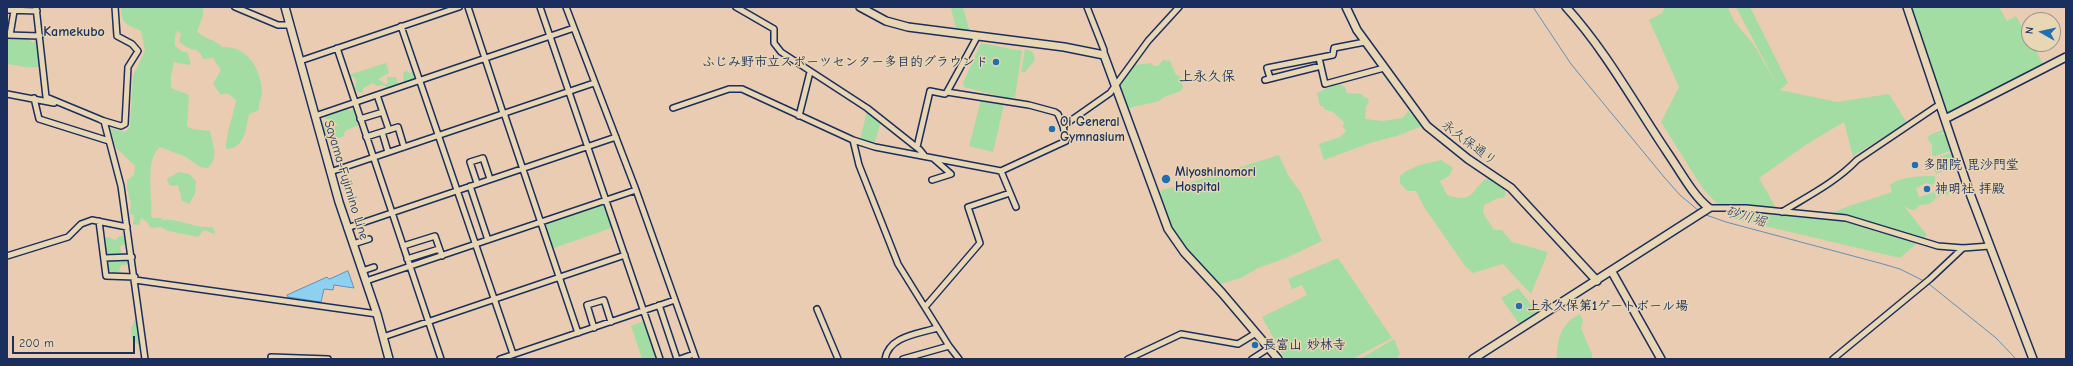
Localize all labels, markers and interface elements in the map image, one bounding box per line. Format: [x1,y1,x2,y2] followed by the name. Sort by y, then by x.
[2021,12,2061,52] north arrow
[43,24,105,40] district label: Kamekubo
[2023,26,2037,35] text: N
[702,54,988,70] place label: ふじみ野市⽴スポーツセンター多⽬的グラウンド
[991,57,1001,67] marker: ふじみ野市⽴スポーツセンター多⽬的グラウンド
[1179,69,1235,85] district label: 上永久保
[1060,114,1125,145] place label: Oi General Gymnasium
[1438,117,1500,169] street label: 永久保通り
[320,118,372,242] street label: Sayama-Fujimino Line
[1047,124,1057,134] marker: Oi General Gymnasium
[1923,157,2019,173] place label: 多聞院 毘沙門堂
[1910,160,1920,170] marker: 多聞院 毘沙門堂
[1175,164,1256,195] place label: Miyoshinomori Hospital
[1160,173,1172,185] marker: Miyoshinomori Hospital
[1935,181,2005,197] place label: 神明社 拝殿
[1922,184,1932,194] marker: 神明社 拝殿
[1723,203,1769,231] water label: 砂川堀
[1527,298,1688,314] place label: 上永久保第1ゲートボール場
[1514,301,1524,311] marker: 上永久保第1ゲートボール場
[14,328,137,354] scale bar
[19,336,54,350] text: 200 m
[1263,337,1346,353] place label: 長富山 妙林寺
[1250,340,1260,350] marker: 長富山 妙林寺

